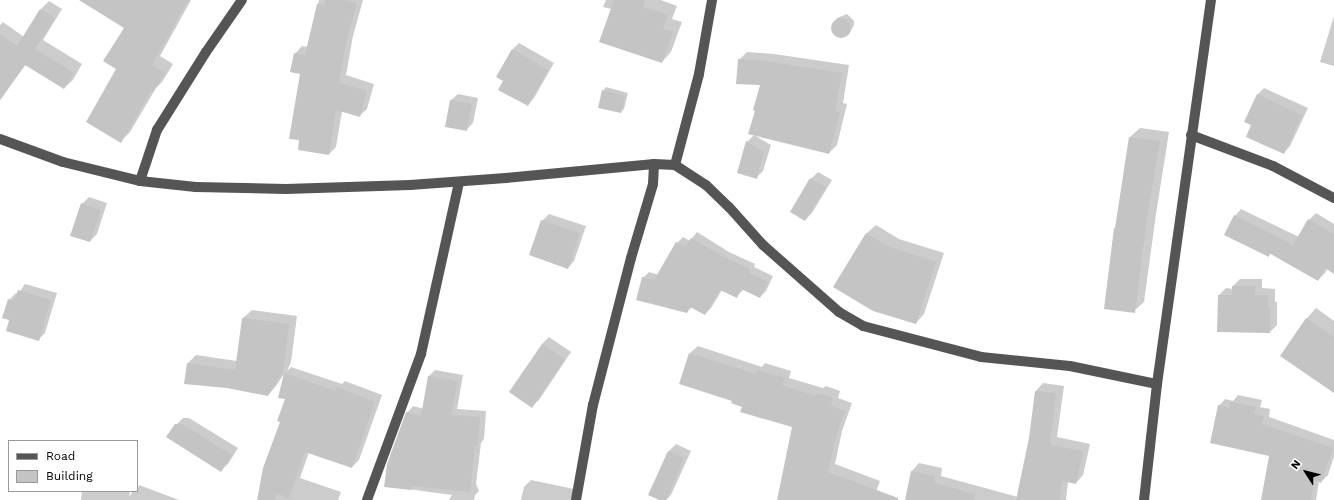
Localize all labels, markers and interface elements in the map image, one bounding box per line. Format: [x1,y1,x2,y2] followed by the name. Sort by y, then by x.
[8,440,138,492] legend
[46,449,75,463] text: Road
[1286,452,1326,492] north arrow
[1288,458,1304,472] text: N
[46,469,93,483] text: Building

